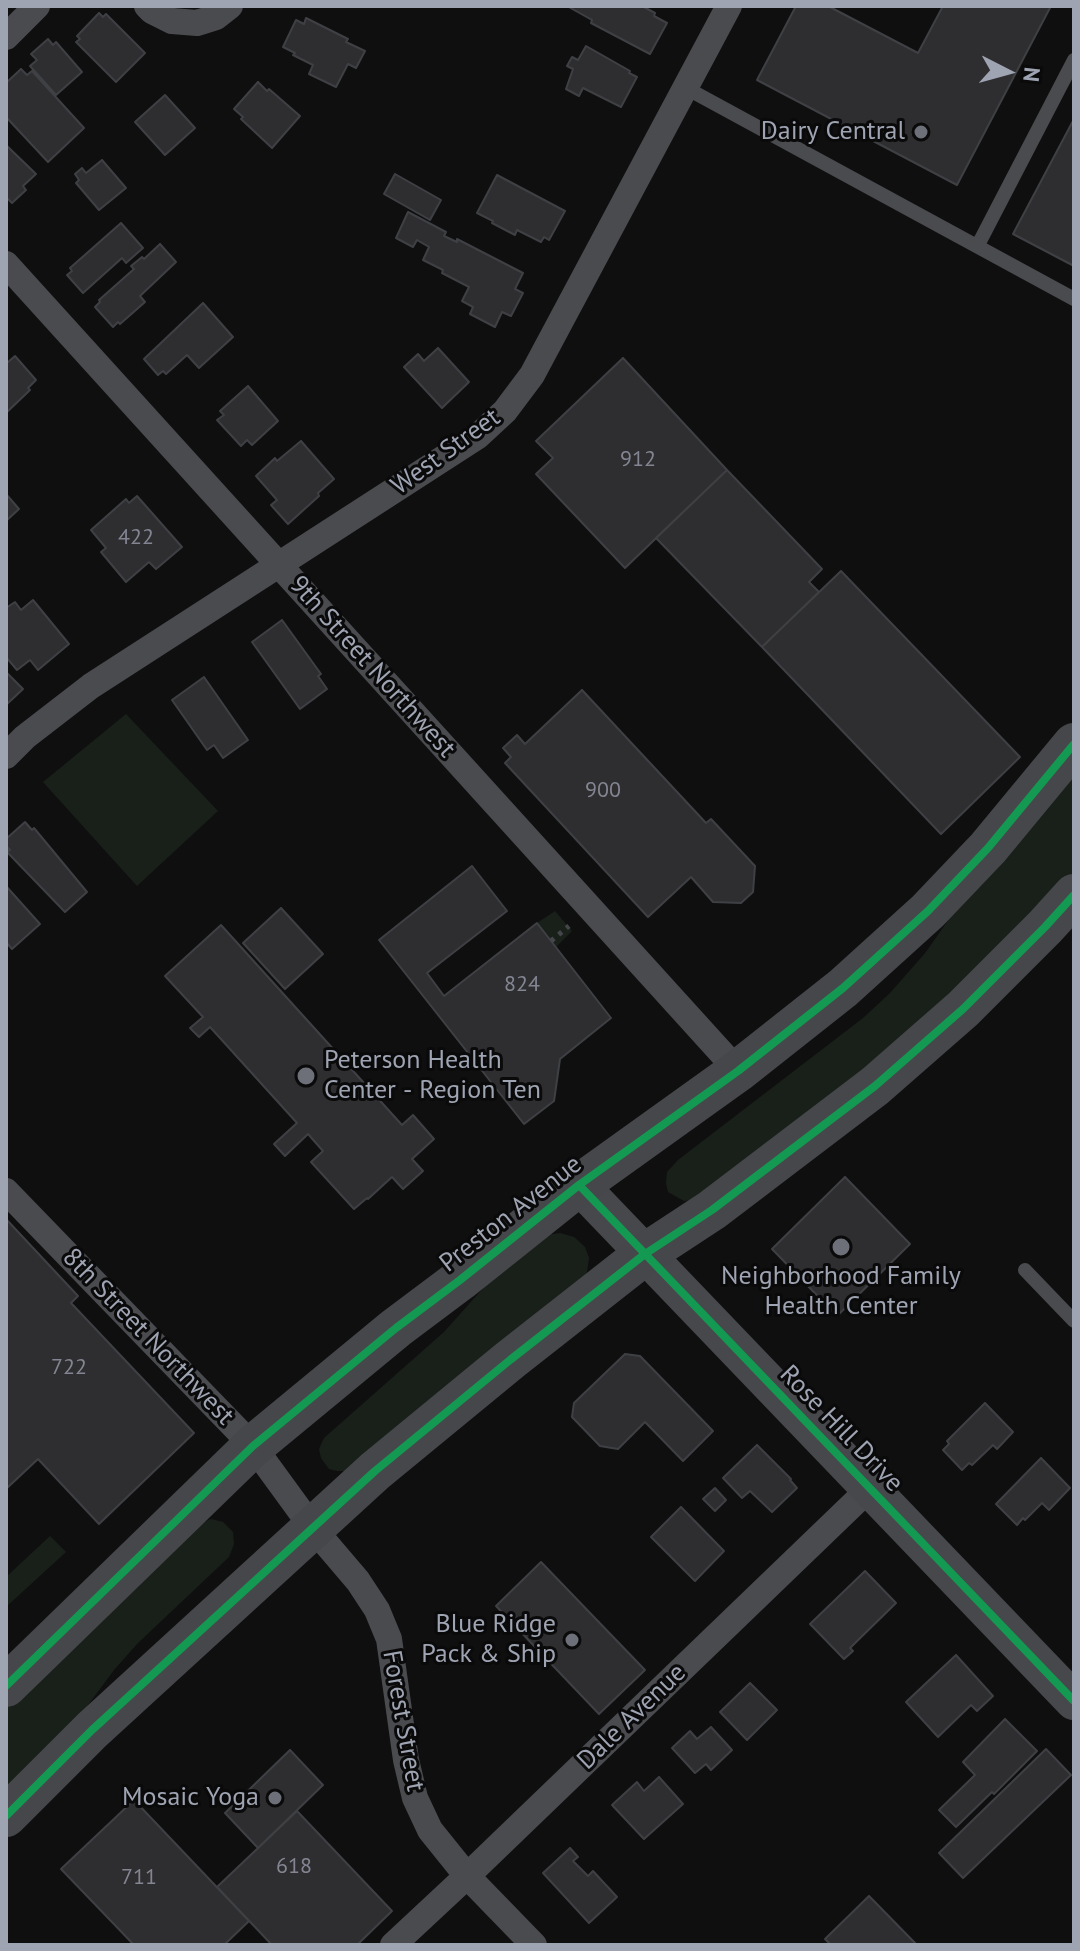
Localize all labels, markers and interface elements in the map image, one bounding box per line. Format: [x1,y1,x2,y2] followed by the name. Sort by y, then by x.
[968,32,1048,112] north arrow
[1017,66,1047,83] text: N
[761,116,905,148] place label: Dairy Central
[912,123,930,141] marker: Dairy Central
[386,402,506,502] street label: West Street
[620,447,656,473] house number: 912
[118,525,154,551] house number: 422
[282,570,462,764] street label: 9th Street Northwest
[585,778,621,804] house number: 900
[504,972,540,998] house number: 824
[324,1045,541,1106] place label: Peterson Health Center - Region Ten
[295,1065,317,1087] marker: Peterson Health Center - Region Ten
[434,1149,588,1279] street label: Preston Avenue
[830,1236,852,1258] marker: Neighborhood Family Health Center
[56,1242,240,1432] street label: 8th Street Northwest
[721,1261,961,1322] place label: Neighborhood Family Health Center
[51,1355,87,1381] house number: 722
[773,1359,909,1499] street label: Rose Hill Drive
[421,1609,556,1670] place label: Blue Ridge Pack & Ship
[563,1631,581,1649] marker: Blue Ridge Pack & Ship
[375,1648,431,1794] street label: Forest Street
[571,1658,693,1776] street label: Dale Avenue
[122,1782,259,1814] place label: Mosaic Yoga
[266,1789,284,1807] marker: Mosaic Yoga
[276,1854,312,1880] house number: 618
[121,1865,157,1891] house number: 711

